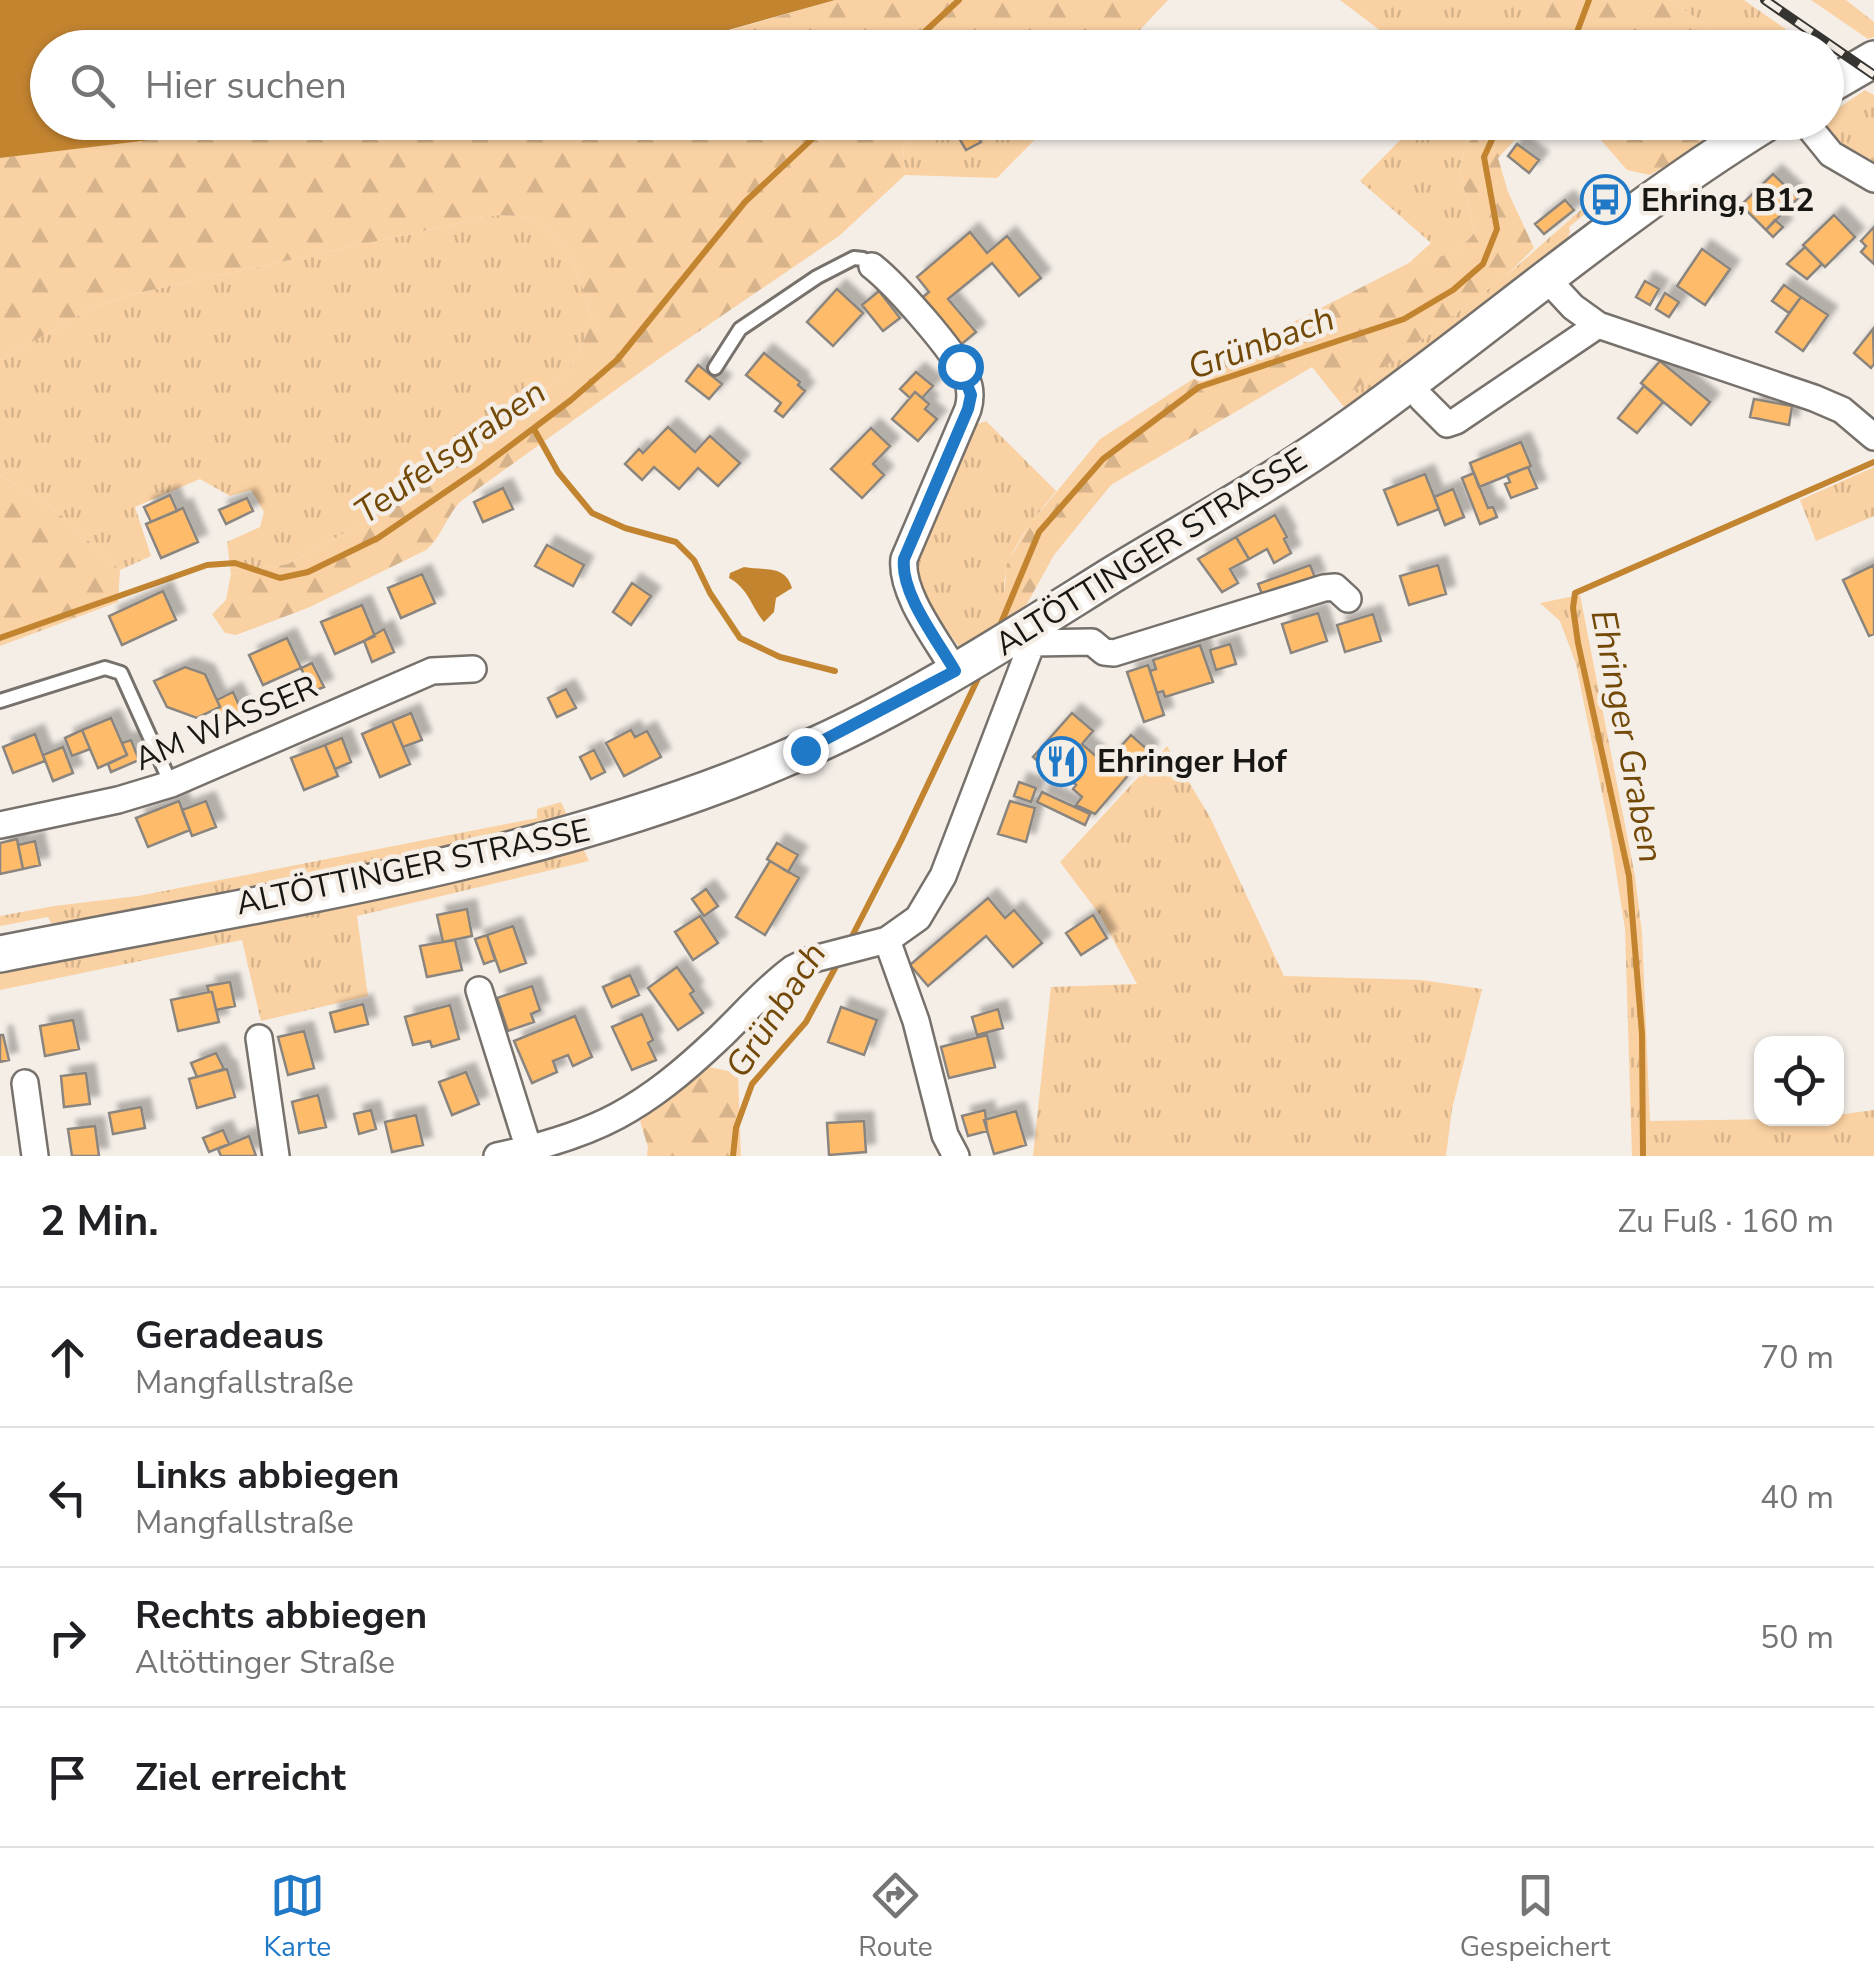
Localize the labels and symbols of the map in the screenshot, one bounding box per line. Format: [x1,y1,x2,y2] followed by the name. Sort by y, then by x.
[1580,174,1632,226] bus stop icon: Ehring, B12
[1641,179,1815,222] place label: Ehring, B12
[1181,295,1341,391] water label: Grünbach
[938,344,984,390] route start
[345,369,555,535] water label: Teufelsgraben
[987,438,1315,666] street label: ALTÖTTINGER STRASSE
[1579,606,1675,866] water label: Ehringer Graben
[128,665,324,781] street label: AM WASSER
[783,728,829,774] route end
[1036,735,1088,787] restaurant icon: Ehringer Hof
[1097,740,1288,783] place label: Ehringer Hof
[232,808,594,926] street label: ALTÖTTINGER STRASSE
[715,933,837,1087] water label: Grünbach

